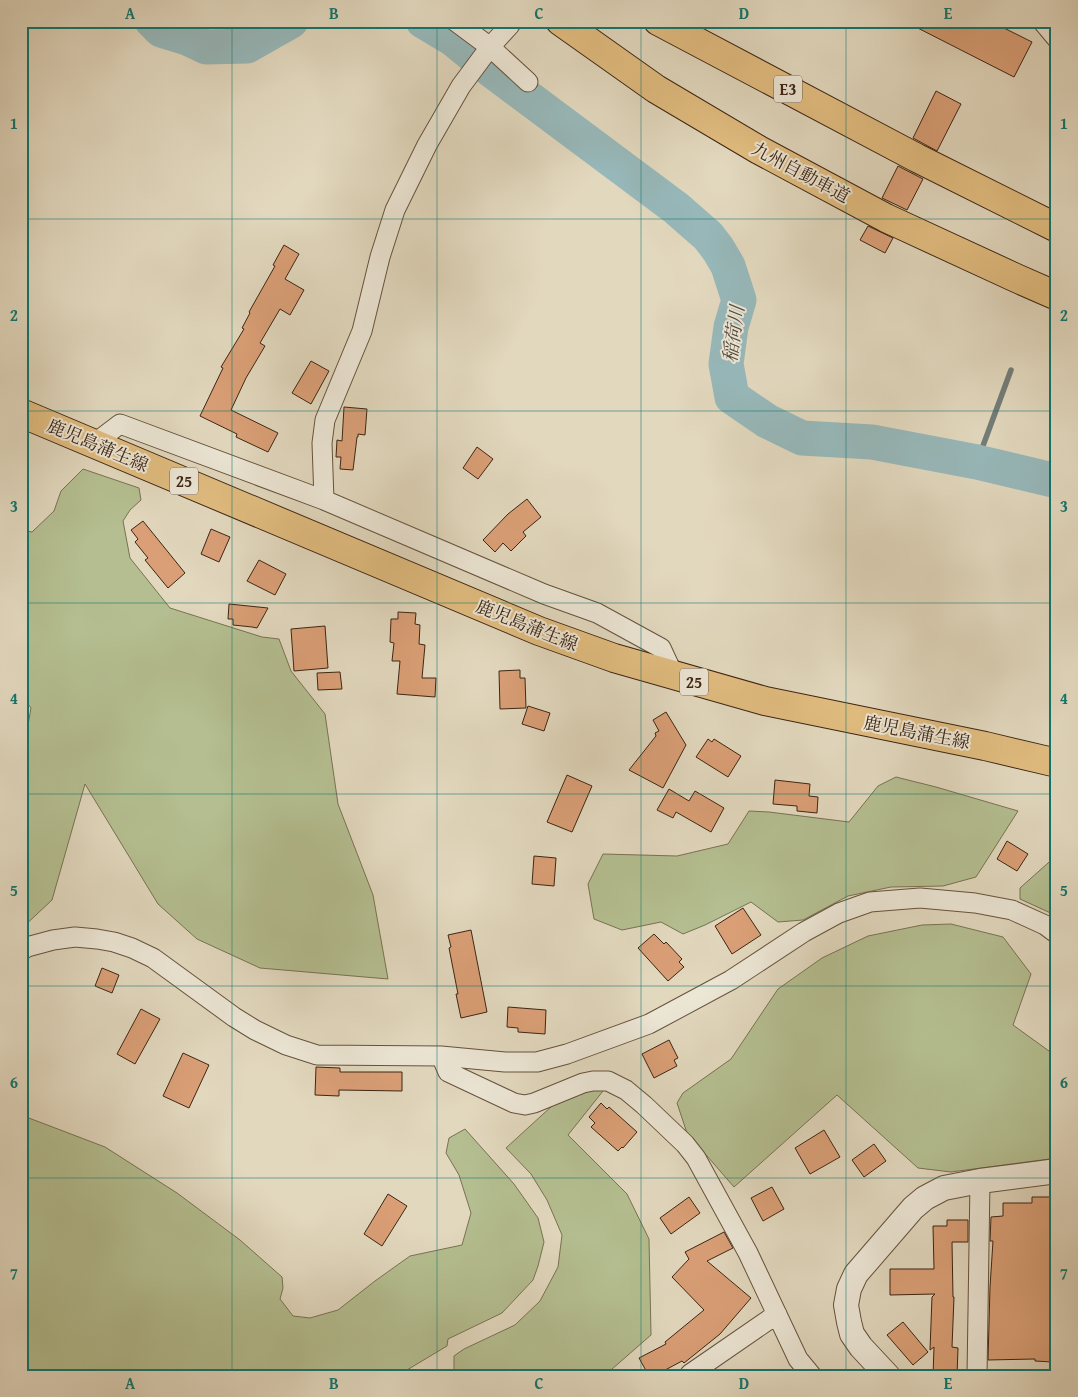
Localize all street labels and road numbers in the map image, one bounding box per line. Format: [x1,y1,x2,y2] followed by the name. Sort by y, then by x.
[774,76,802,102] road number: E3
[747,135,855,209] street label: 九州自動車道
[43,411,153,479] street label: 鹿児島蒲生線
[170,468,198,494] road number: 25
[472,592,582,658] street label: 鹿児島蒲生線
[680,669,708,696] road number: 25
[861,708,973,756] street label: 鹿児島蒲生線

